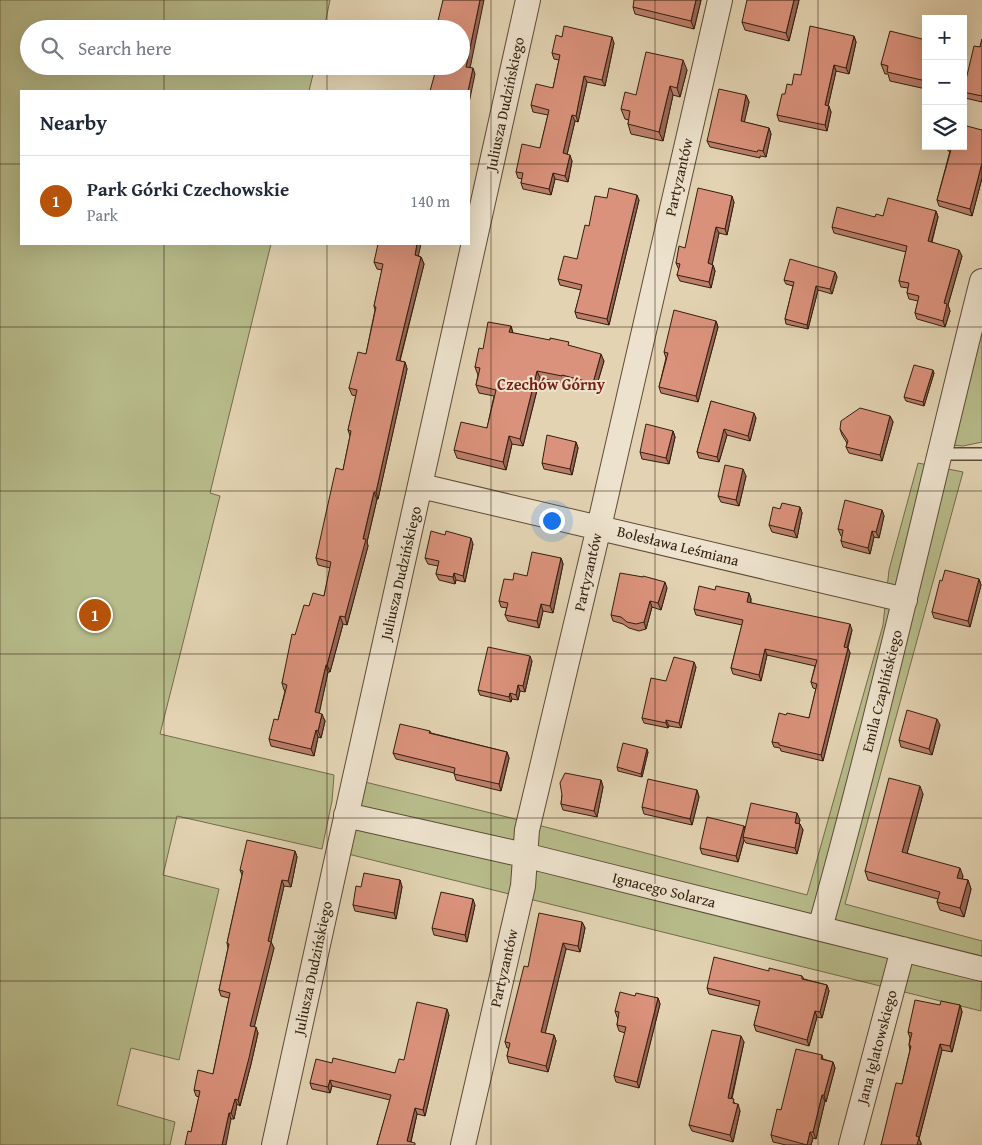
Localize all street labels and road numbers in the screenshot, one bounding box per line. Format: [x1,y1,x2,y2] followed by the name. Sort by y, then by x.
[480,35,529,175] street label: Juliusza Dudzińskiego
[659,135,698,218] street label: Partyzantów
[374,504,426,644] street label: Juliusza Dudzińskiego
[615,520,741,571] street label: Bolesława Leśmiana
[568,530,607,613] street label: Partyzantów
[856,627,907,754] street label: Emila Czaplińskiego
[610,867,718,913] street label: Ignacego Solarza
[288,899,337,1039] street label: Juliusza Dudzińskiego
[484,926,523,1009] street label: Partyzantów
[851,987,902,1108] street label: Jana Iglatowskiego

